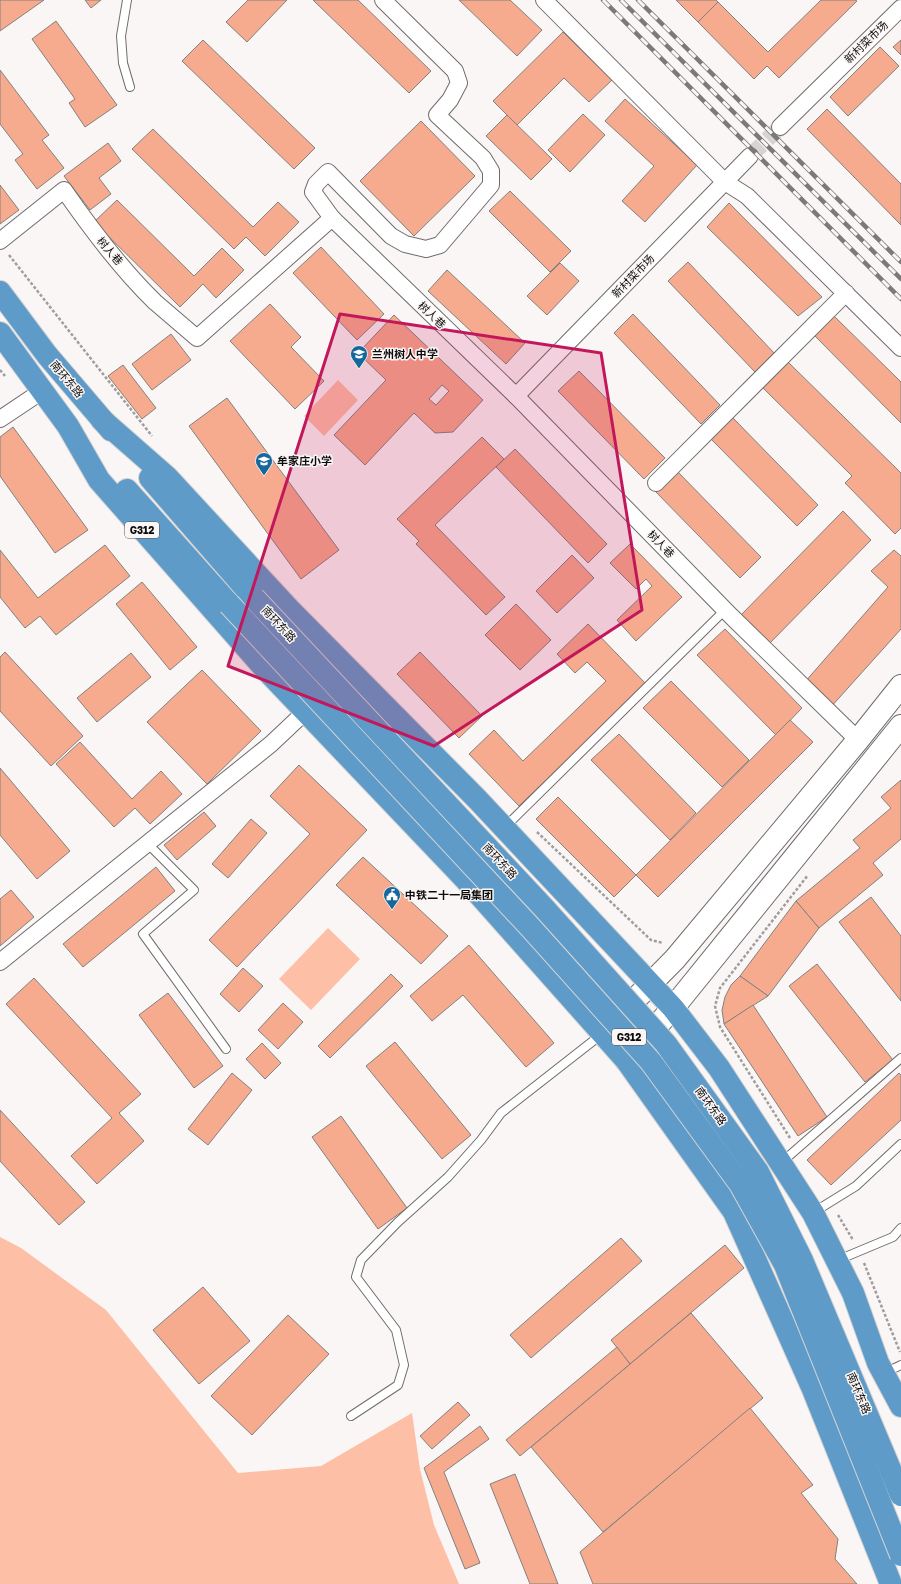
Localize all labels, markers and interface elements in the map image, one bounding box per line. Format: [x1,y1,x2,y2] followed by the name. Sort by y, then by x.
[841,18,890,65] street label: 新村菜市场
[95,234,126,267] street label: 树人巷
[609,251,656,300] street label: 新村菜市场
[416,299,449,331] street label: 树人巷
[349,344,369,369] school or university icon: 兰州树人中学
[372,347,438,360] place label: 兰州树人中学
[48,358,87,400] street label: 南环东路
[254,451,274,476] school or university icon: 牟家庄小学
[277,454,332,467] place label: 牟家庄小学
[125,522,159,538] road number: G312
[645,527,677,560] street label: 树人巷
[260,603,299,644] street label: 南环东路
[481,840,520,881] street label: 南环东路
[382,885,402,910] public building icon: 中铁二十一局集团
[405,888,493,901] place label: 中铁二十一局集团
[612,1029,646,1045] road number: G312
[693,1084,730,1127] street label: 南环东路
[845,1370,874,1416] street label: 南环东路

